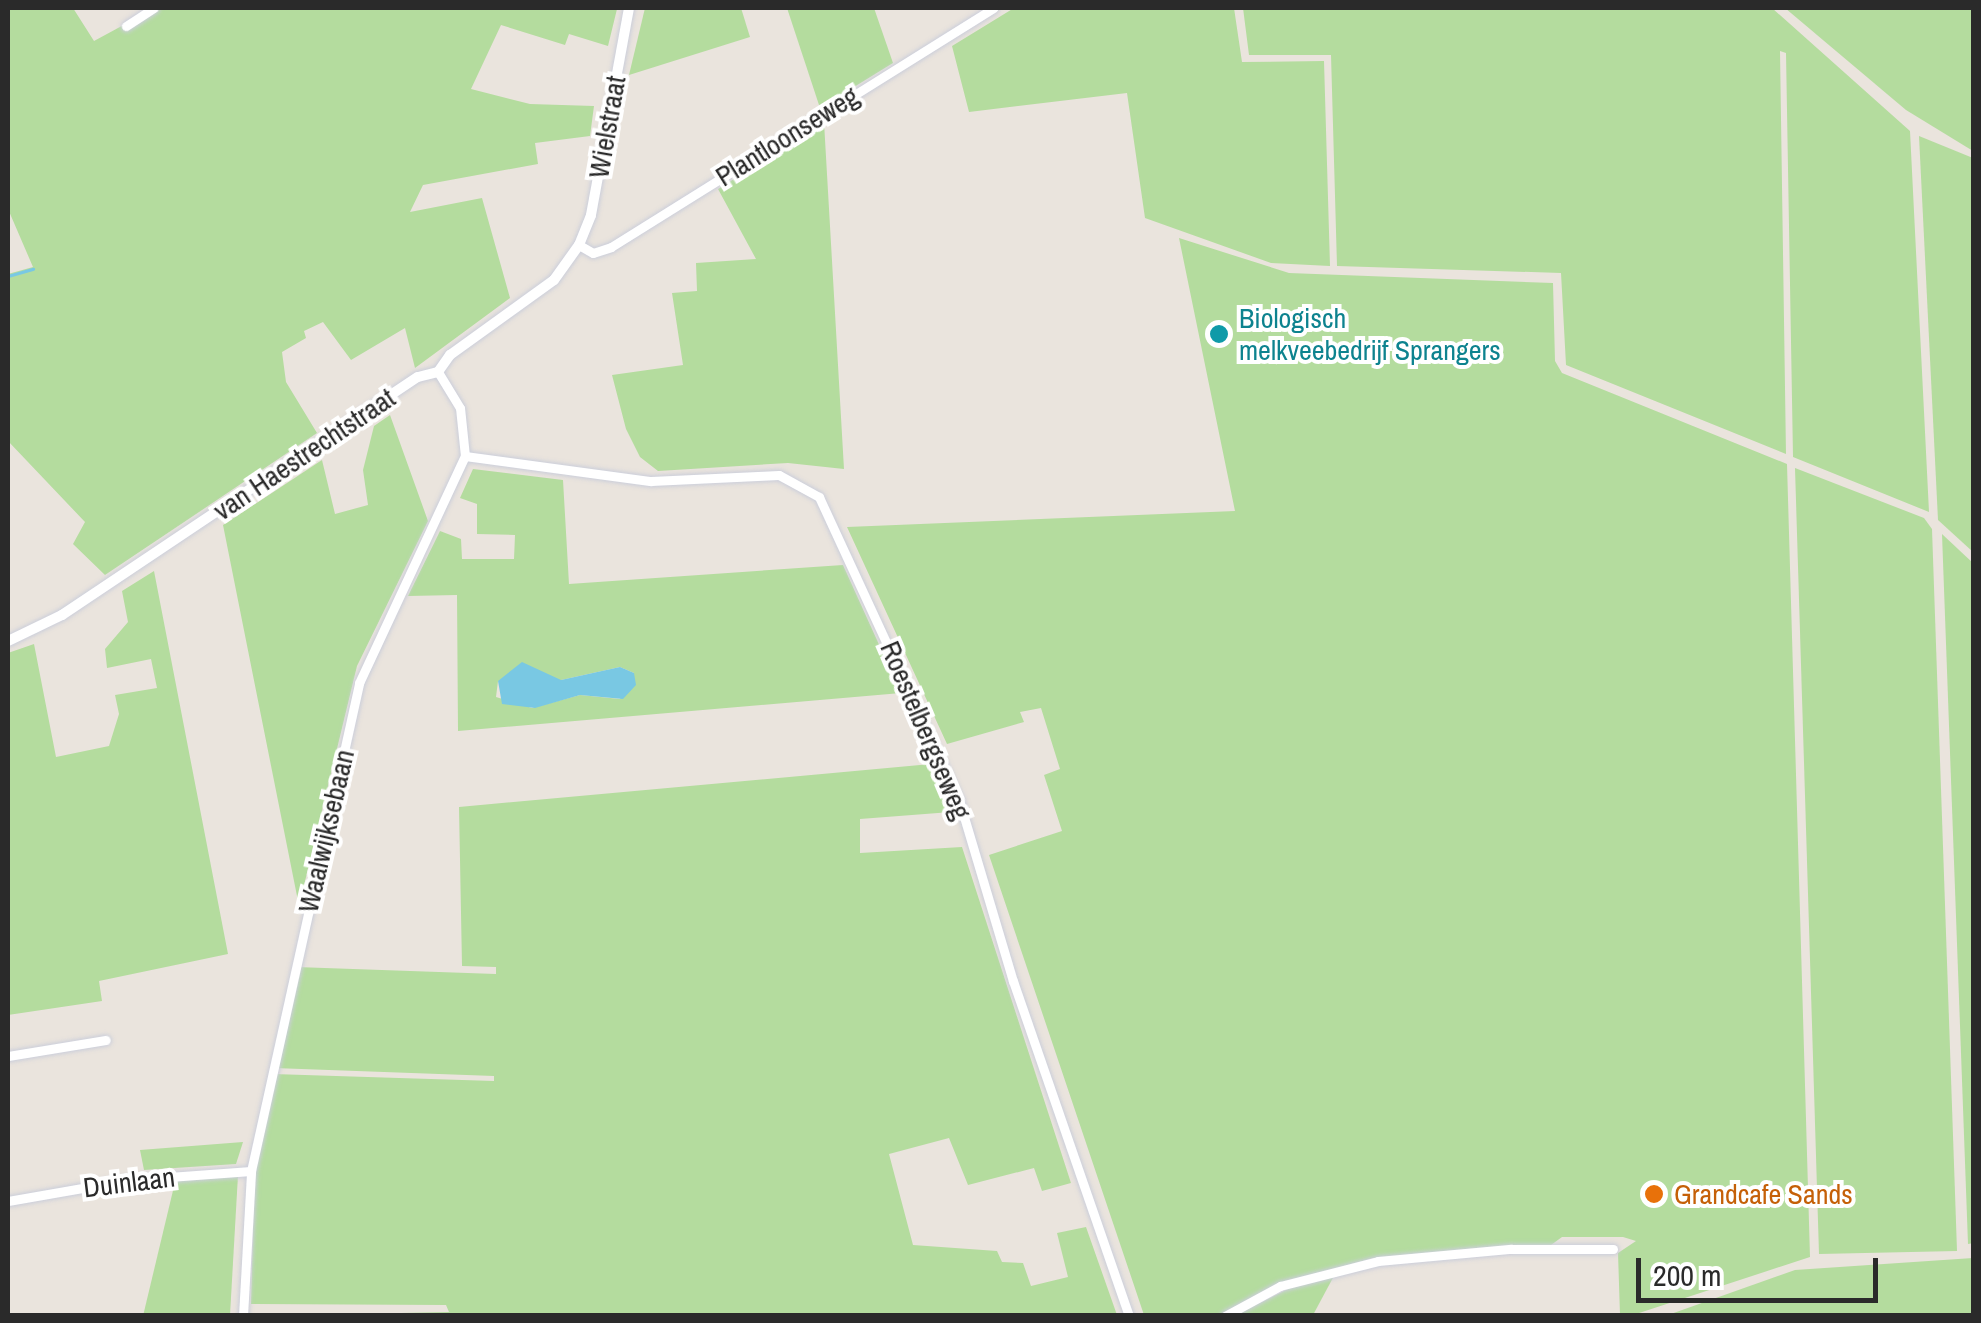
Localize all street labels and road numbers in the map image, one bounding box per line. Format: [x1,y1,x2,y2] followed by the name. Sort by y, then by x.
[581,73,633,181] street label: Wielstraat
[709,79,865,193] street label: Plantloonseweg
[207,381,401,527] street label: van Haestrechtstraat
[873,636,979,824] street label: Roestelbergseweg
[291,746,361,916] street label: Waalwijksebaan
[81,1160,177,1204] street label: Duinlaan

